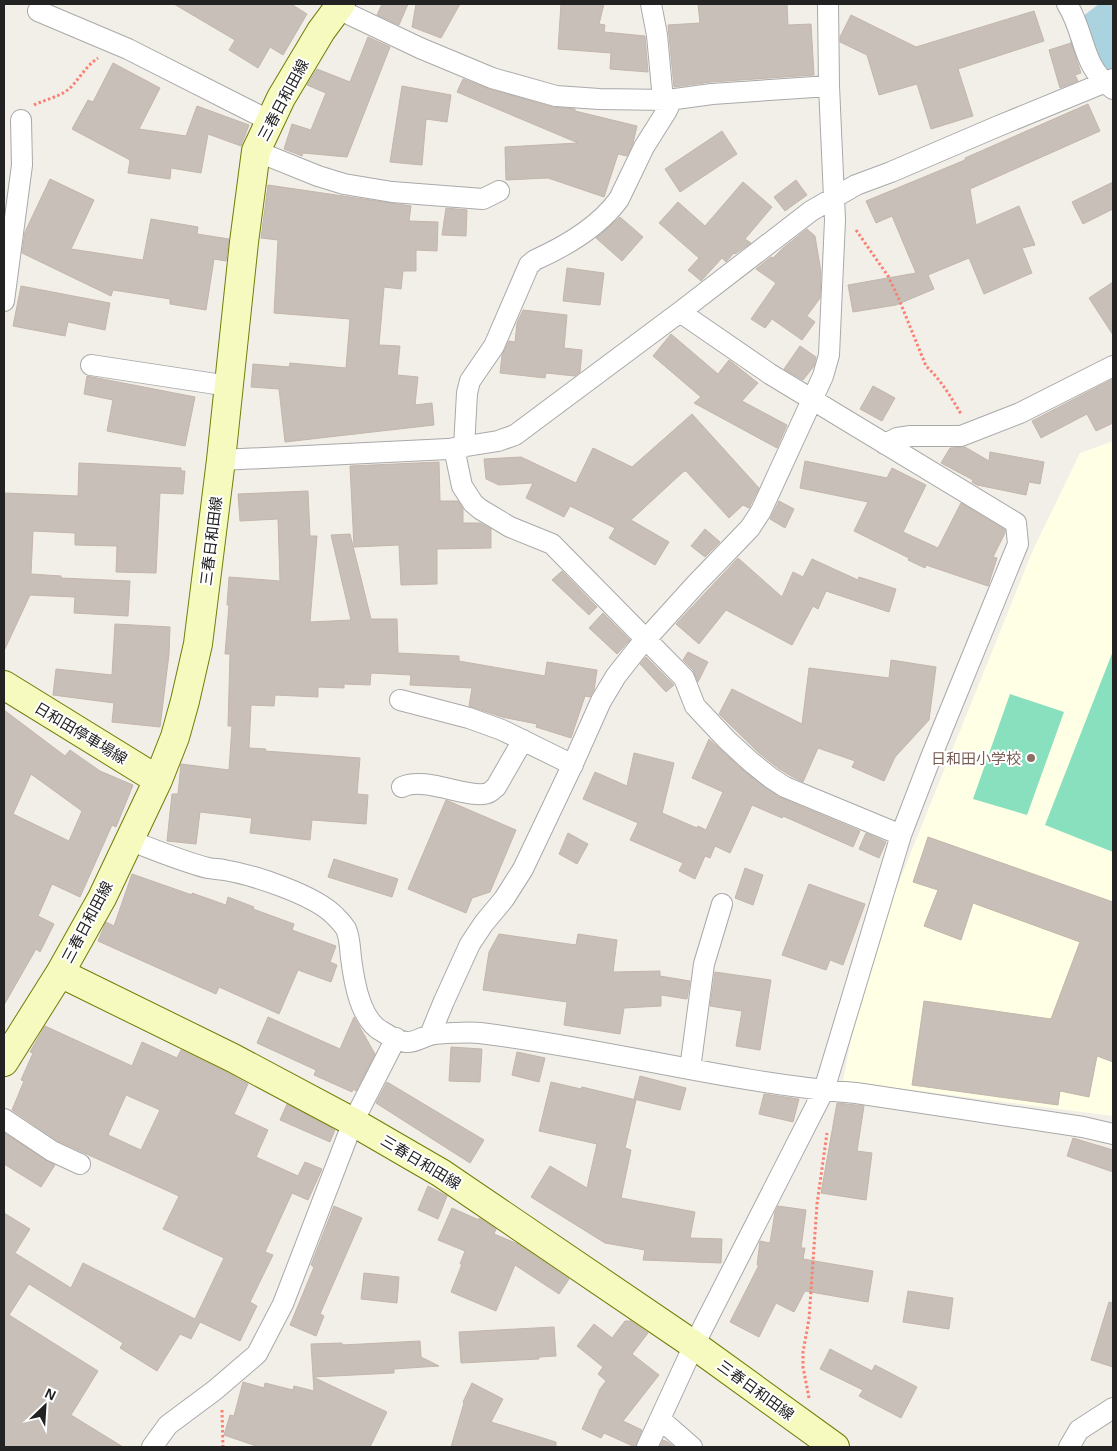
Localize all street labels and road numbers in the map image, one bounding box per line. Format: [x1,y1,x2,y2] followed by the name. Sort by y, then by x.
[254,56,312,144] street label: 三春日和田線
[197,495,225,587] street label: 三春日和田線
[32,699,130,767] street label: 日和田停車場線
[58,878,116,966] street label: 三春日和田線
[378,1132,464,1192] street label: 三春日和田線
[715,1357,797,1423] street label: 三春日和田線

